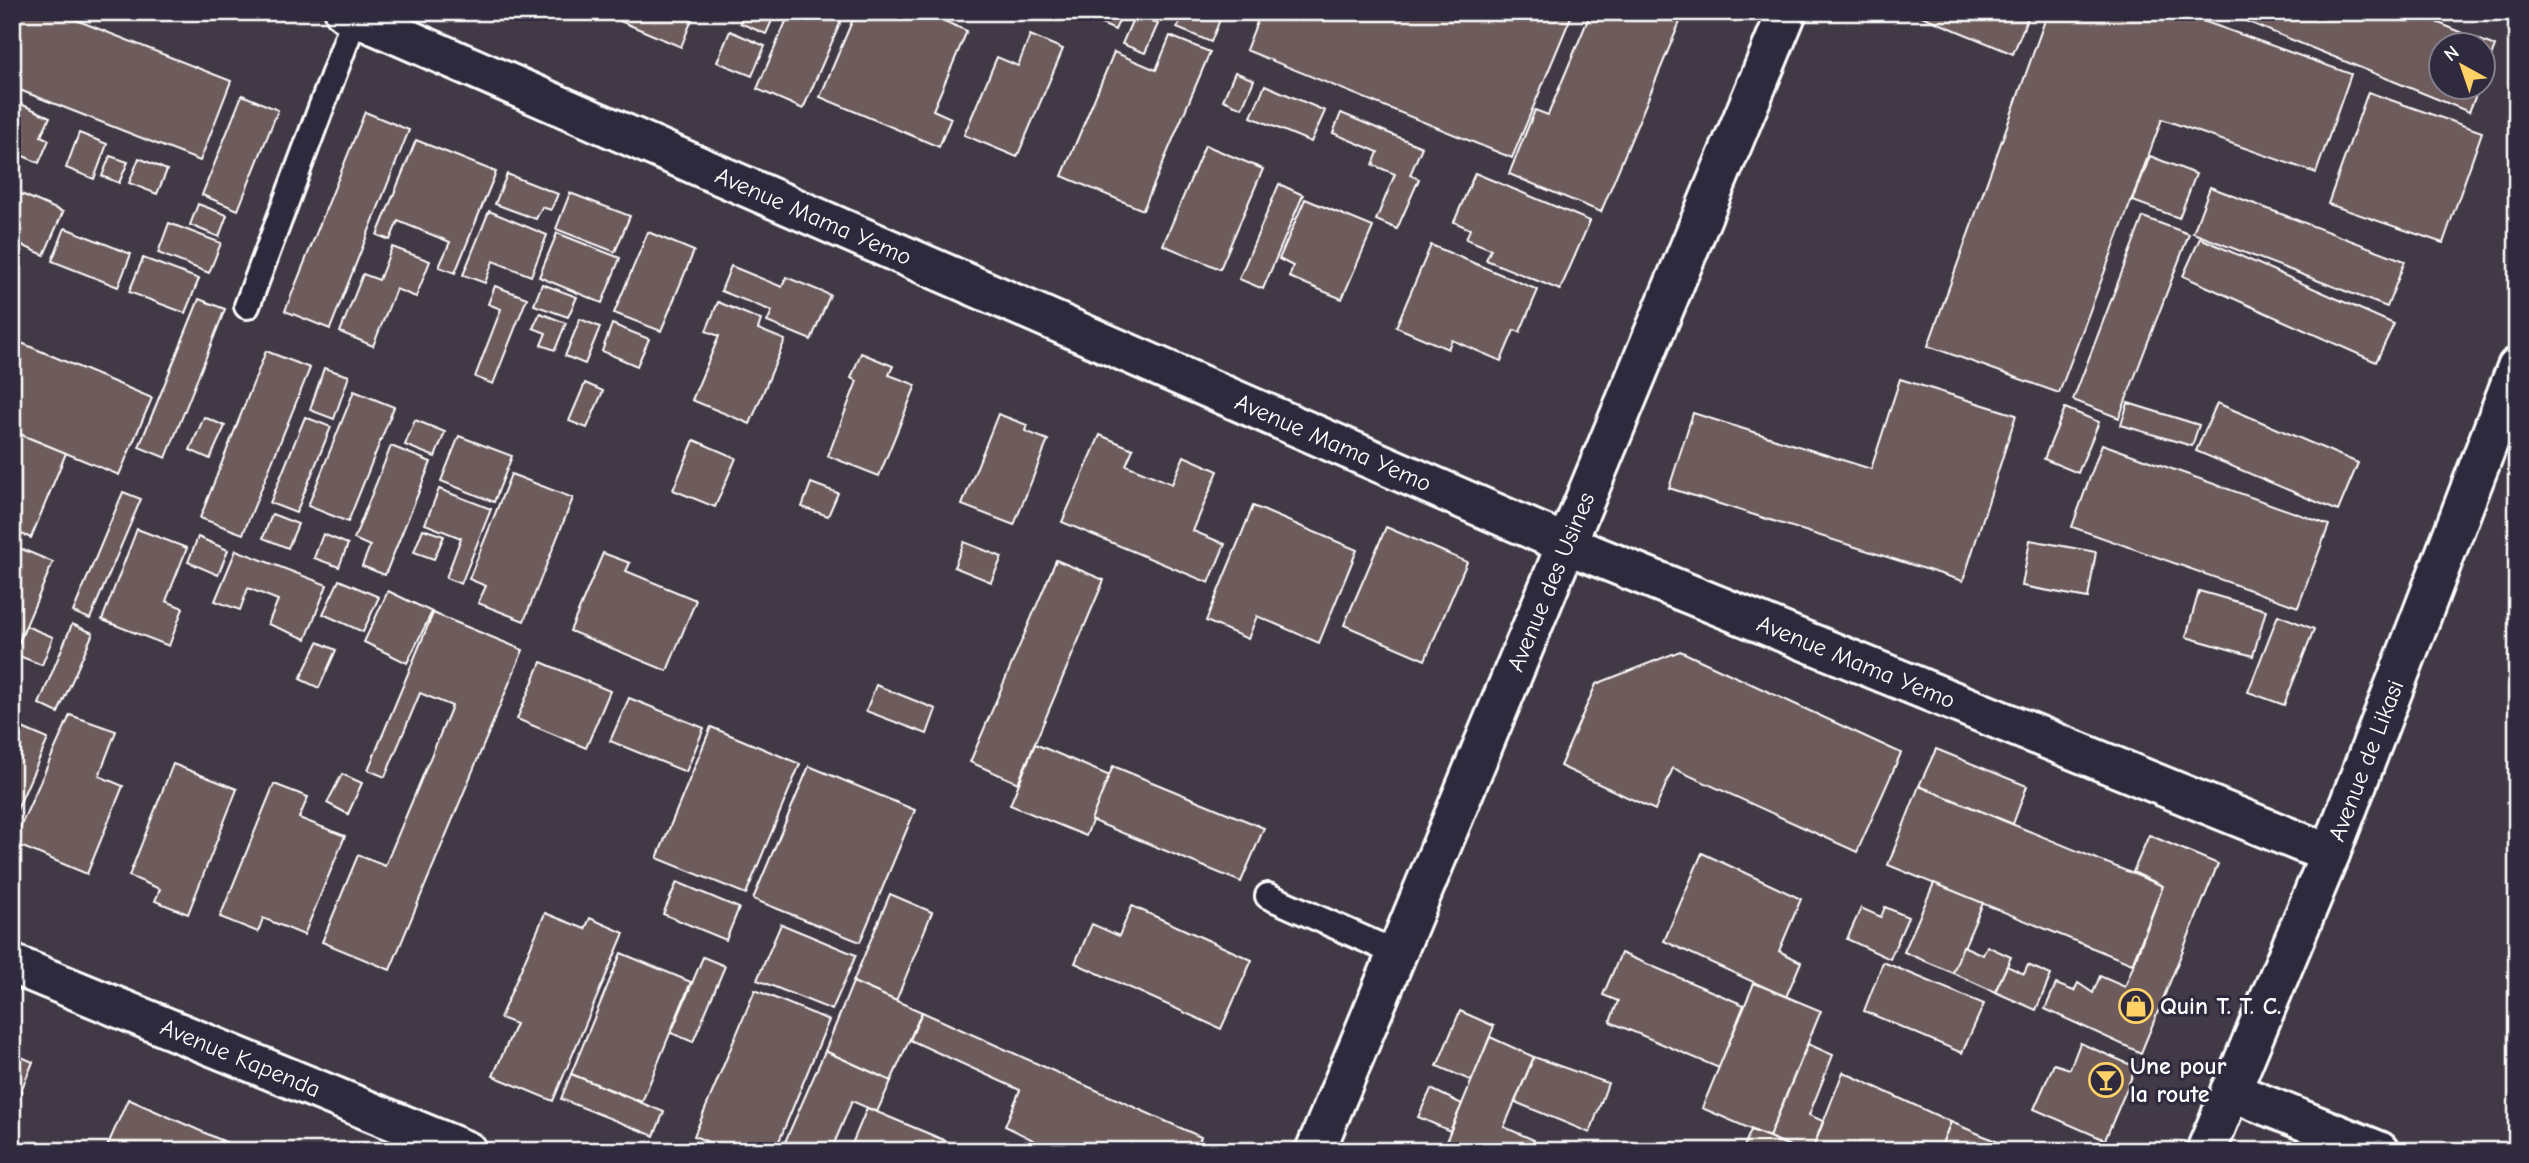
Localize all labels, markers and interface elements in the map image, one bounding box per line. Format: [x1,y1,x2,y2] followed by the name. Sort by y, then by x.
[2428,32,2498,102] north arrow
[2440,41,2464,66] text: N
[711,161,916,271] street label: Avenue Mama Yemo
[1231,388,1436,498] street label: Avenue Mama Yemo
[1501,488,1600,676] street label: Avenue des Usines
[1753,609,1959,714] street label: Avenue Mama Yemo
[2322,676,2410,845] street label: Avenue de Likasi
[2117,987,2155,1025] shop icon: Quin T. T. C.
[2160,992,2281,1020] place label: Quin T. T. C.
[156,1013,324,1103] street label: Avenue Kapenda
[2130,1052,2227,1108] place label: Une pour la route
[2087,1061,2125,1099] bar icon: Une pour la route

